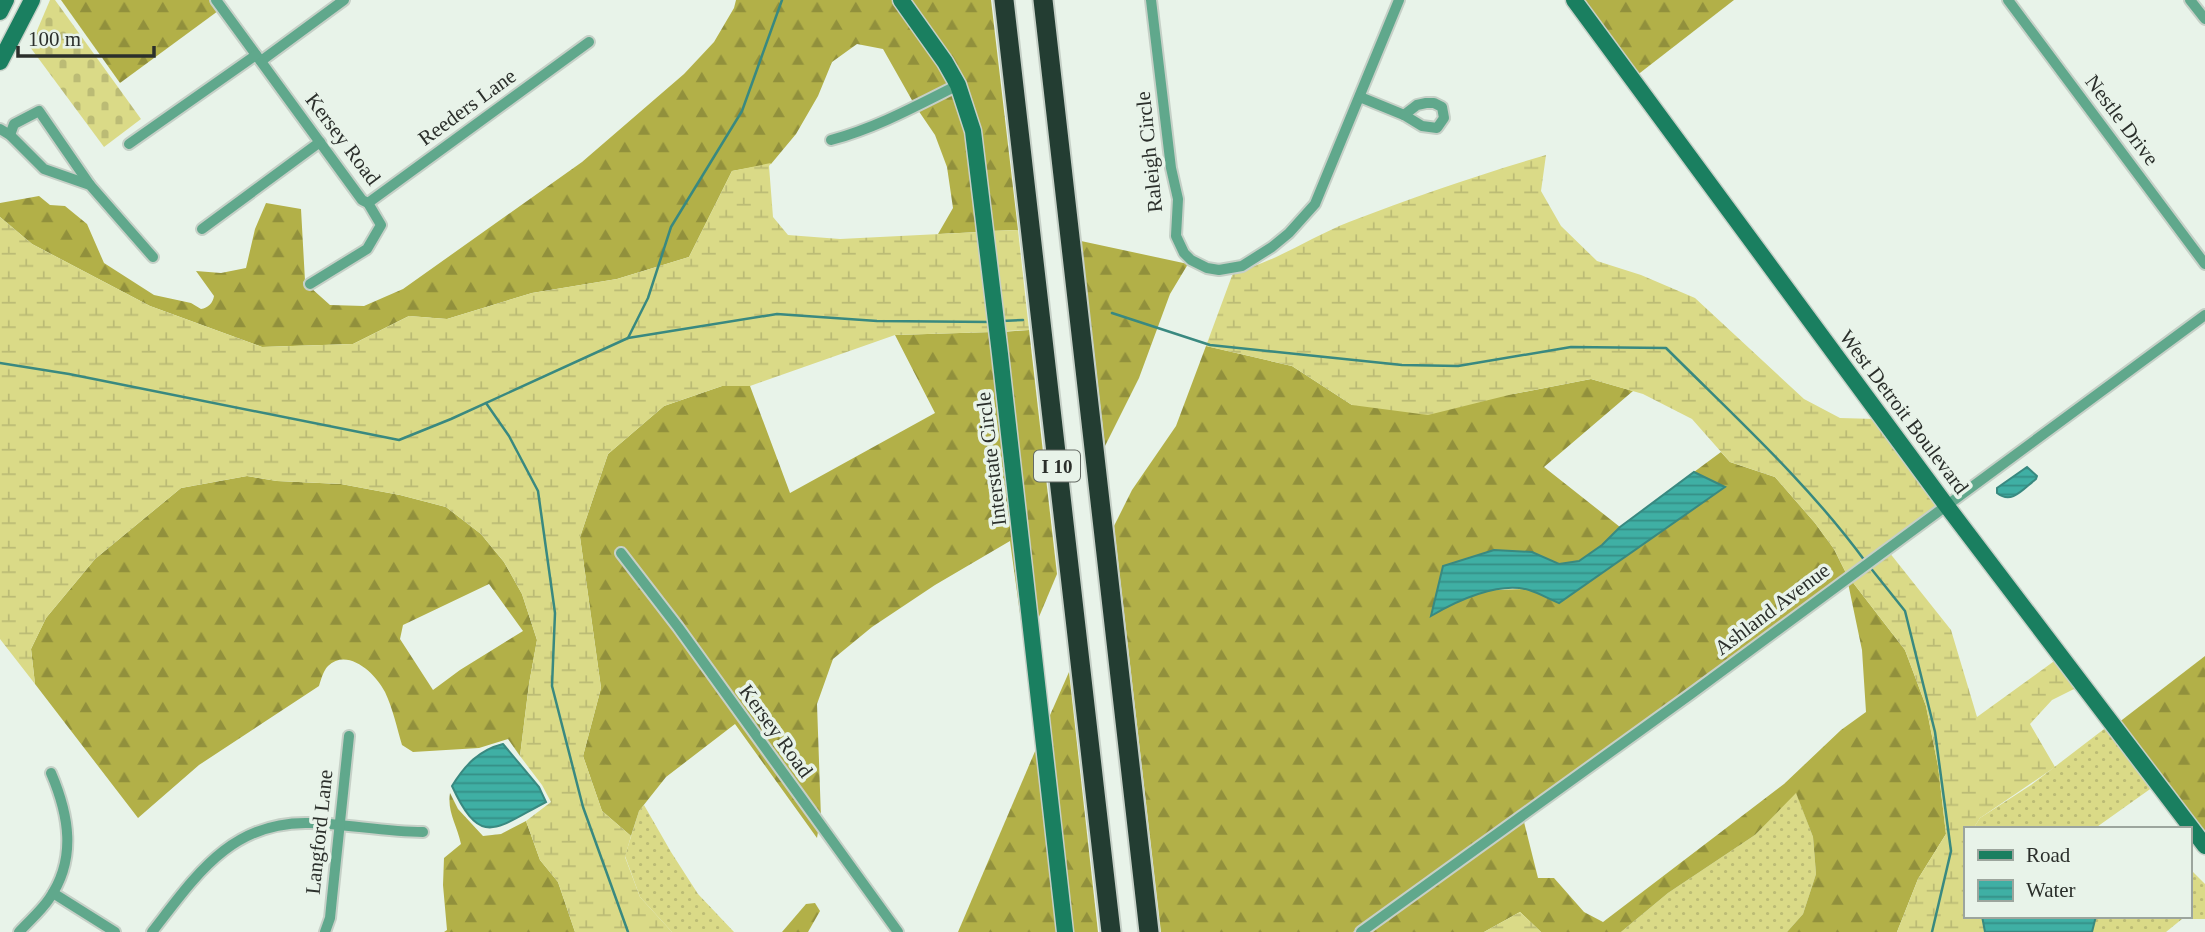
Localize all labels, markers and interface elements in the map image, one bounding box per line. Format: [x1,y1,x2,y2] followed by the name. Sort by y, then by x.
[18,14,154,58] scale bar
[28,27,81,51] text: 100 m
[413,64,521,150] street label: Reeders Lane
[2080,70,2164,170] street label: Nestle Drive
[301,88,386,190] street label: Kersey Road
[1131,90,1167,214] street label: Raleigh Circle
[1835,325,1974,499] street label: West Detroit Boulevard
[971,391,1011,527] street label: Interstate Circle
[1034,450,1080,481] road number: I 10
[1710,558,1834,660] street label: Ashland Avenue
[734,680,818,783] street label: Kersey Road
[301,768,337,896] street label: Langford Lane
[1964,827,2191,918] legend
[2026,843,2071,867] text: Road
[2026,878,2076,902] text: Water

